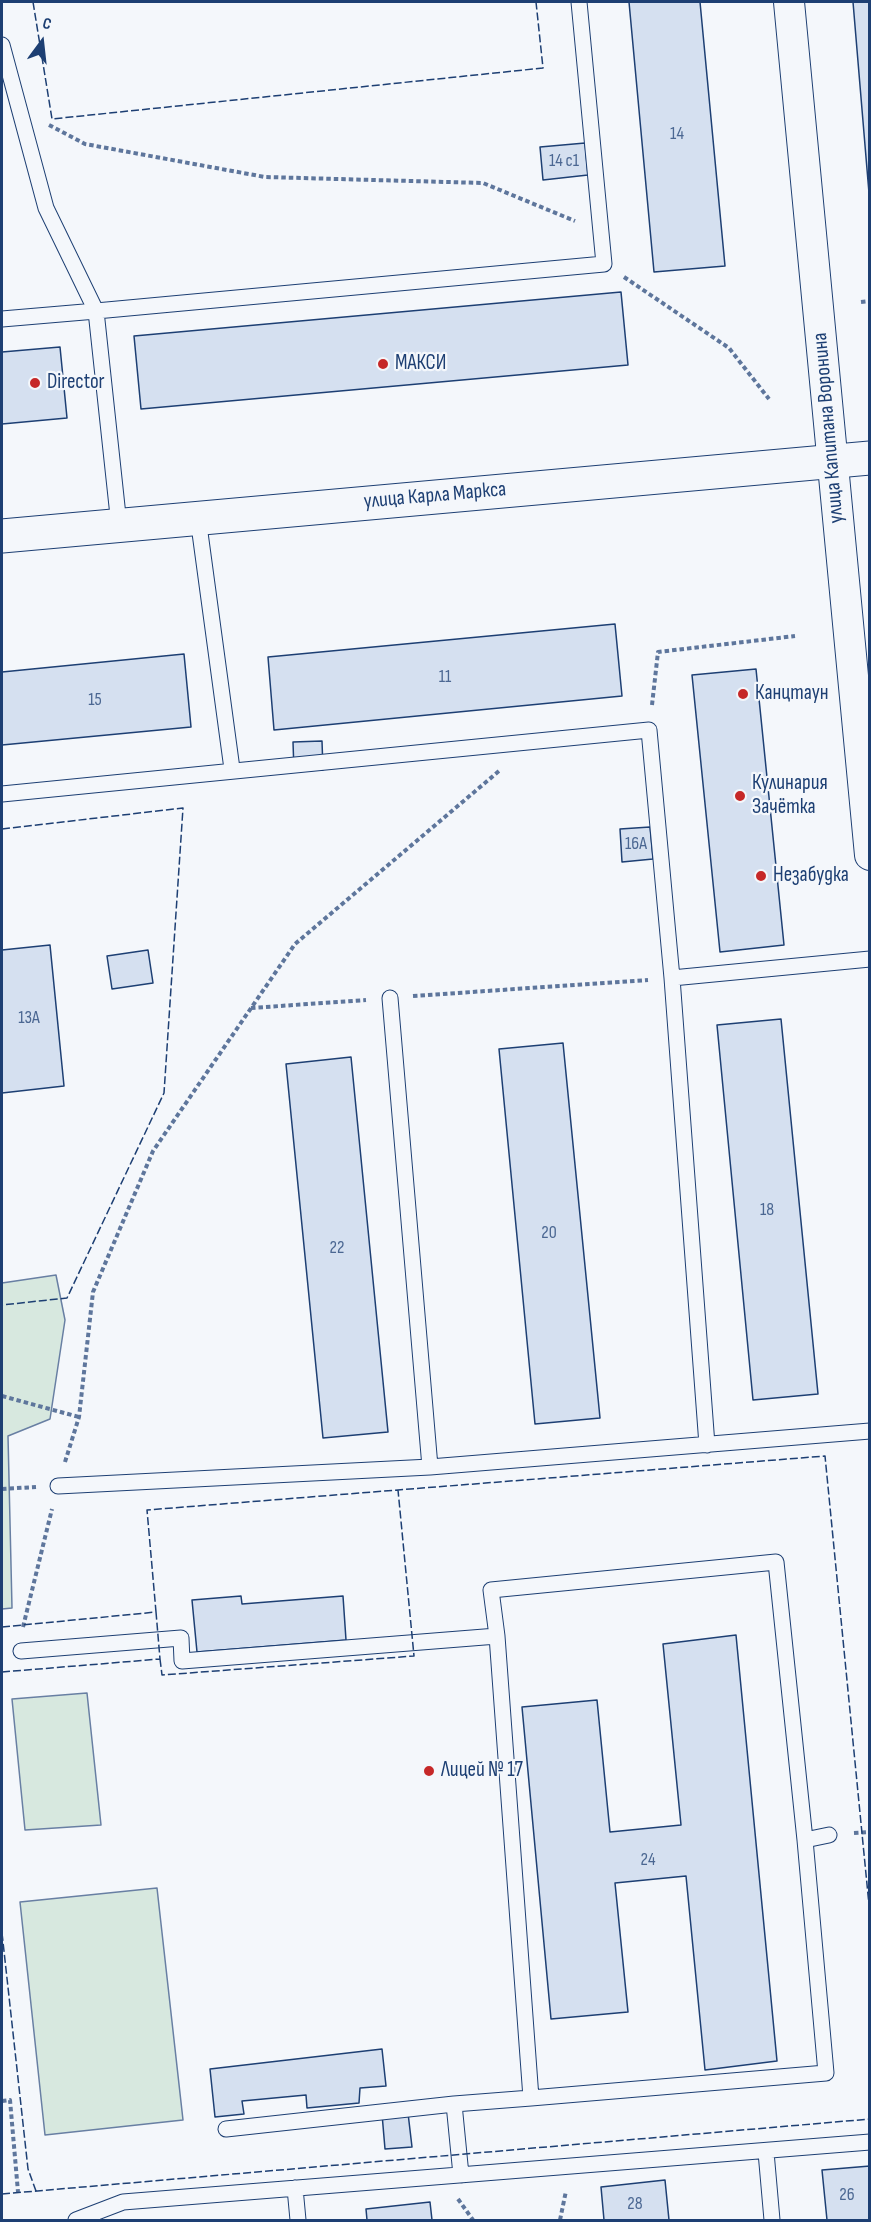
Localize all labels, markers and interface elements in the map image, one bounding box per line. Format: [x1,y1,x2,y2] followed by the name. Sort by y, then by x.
[12,12,72,72] north arrow
[40,14,53,34] text: С
[670,123,684,145] house number: 14
[549,150,579,172] house number: 14 с1
[808,332,850,524] street label: улица Капитана Воронина
[395,351,446,377] place label: МАКСИ
[376,357,390,371] marker: МАКСИ
[47,370,105,396] place label: Director
[28,376,42,390] marker: Director
[363,477,507,515] street label: улица Карла Маркса
[439,666,451,688] house number: 11
[755,681,829,707] place label: Канцтаун
[736,687,750,701] marker: Канцтаун
[88,689,102,711] house number: 15
[752,771,828,821] place label: Кулинария Зачётка
[733,789,747,803] marker: Кулинария Зачётка
[625,833,647,855] house number: 16А
[773,863,849,889] place label: Незабудка
[754,869,768,883] marker: Незабудка
[18,1007,40,1029] house number: 13А
[760,1199,774,1221] house number: 18
[541,1222,557,1244] house number: 20
[330,1237,344,1259] house number: 22
[441,1758,523,1784] place label: Лицей № 17
[422,1764,436,1778] marker: Лицей № 17
[641,1849,655,1871] house number: 24
[839,2184,855,2206] house number: 26
[627,2193,643,2215] house number: 28

